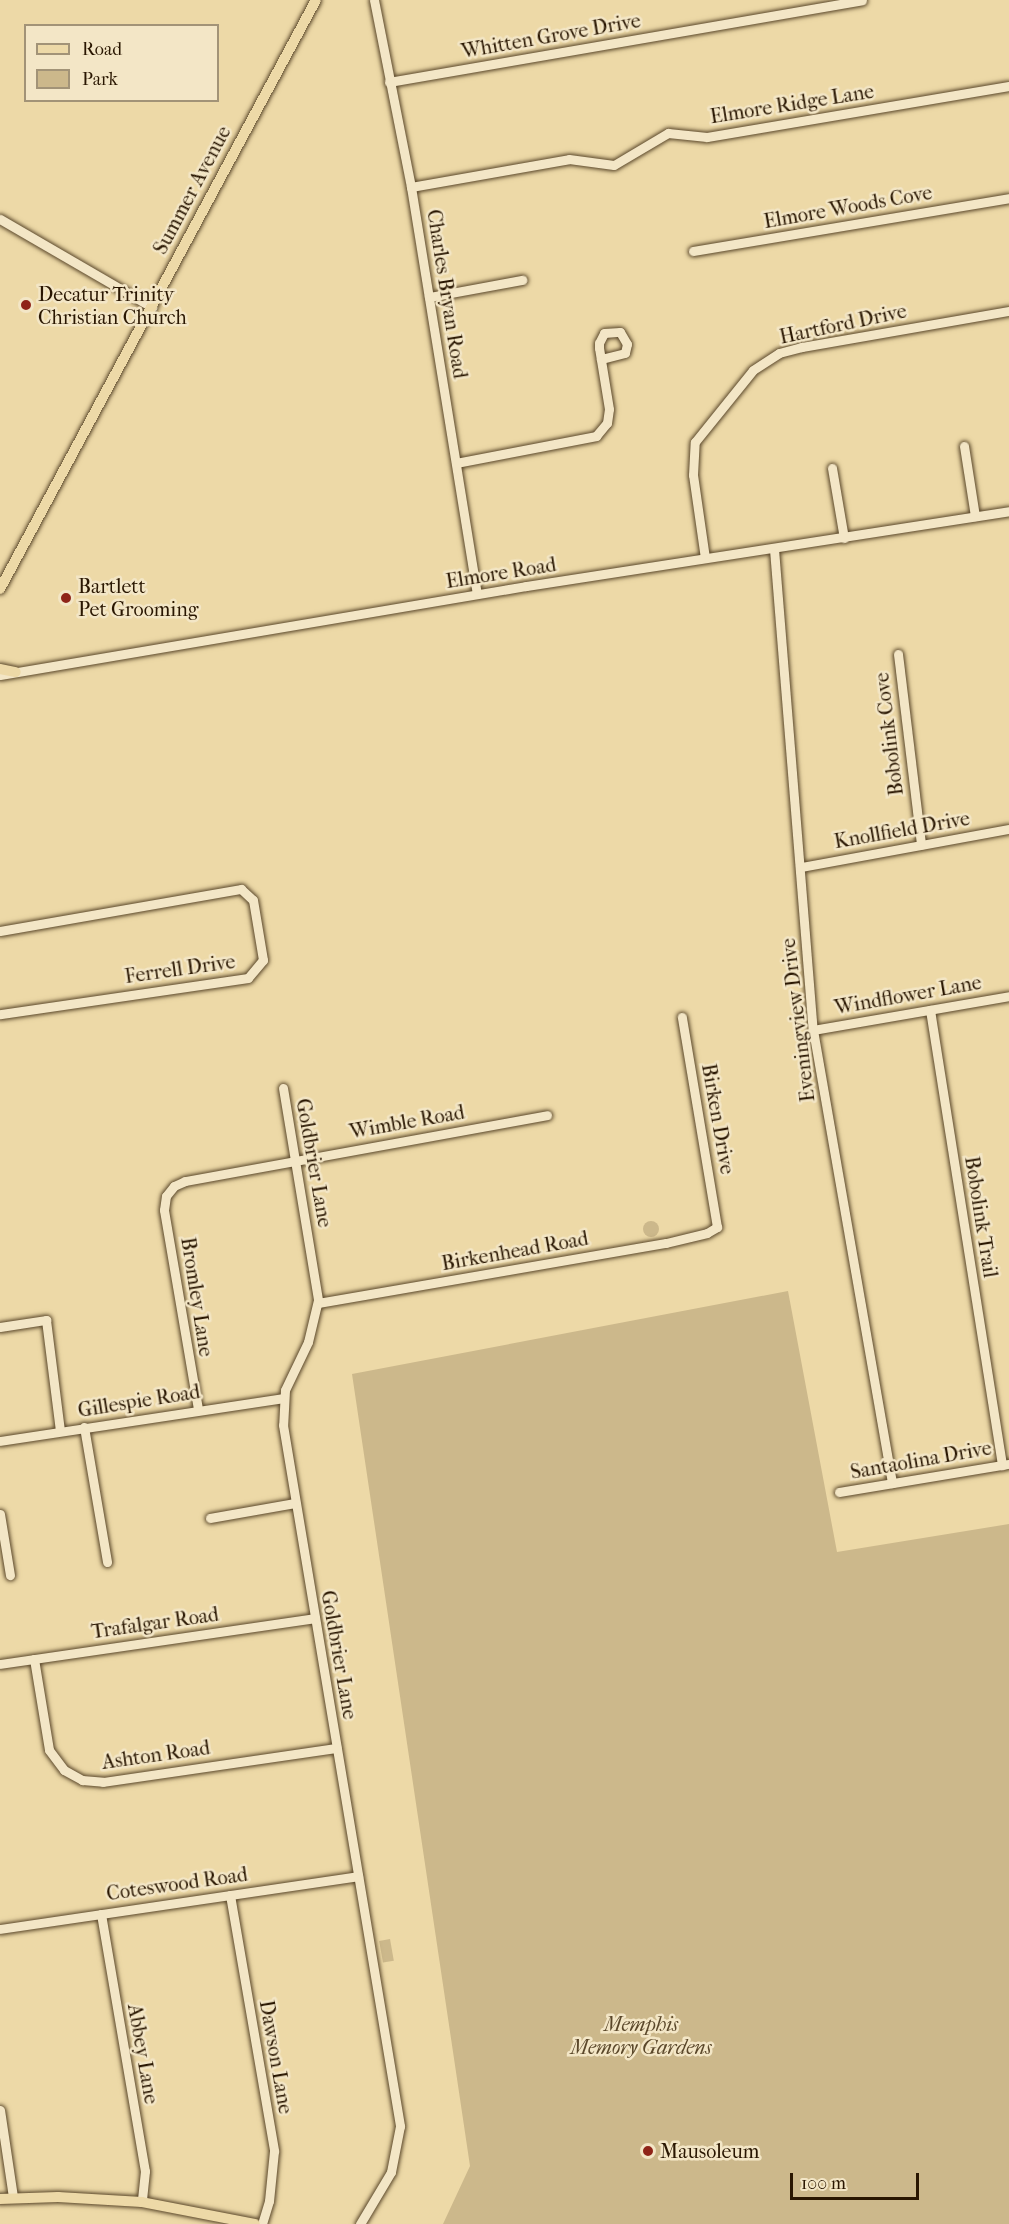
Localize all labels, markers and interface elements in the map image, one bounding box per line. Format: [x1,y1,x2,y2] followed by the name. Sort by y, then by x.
[459,8,643,64] street label: Whitten Grove Drive
[24,24,219,102] legend
[82,39,122,60] text: Road
[82,69,118,90] text: Park
[708,79,876,129] street label: Elmore Ridge Lane
[148,122,236,258] street label: Summer Avenue
[762,180,934,234] street label: Elmore Woods Cove
[422,208,472,380] street label: Charles Bryan Road
[38,282,187,329] place label: Decatur Trinity Christian Church
[19,298,33,312] marker: Decatur Trinity Christian Church
[777,299,909,349] street label: Hartford Drive
[444,552,558,594] street label: Elmore Road
[78,574,199,621] place label: Bartlett Pet Grooming
[59,591,73,605] marker: Bartlett Pet Grooming
[870,671,908,797] street label: Bobolink Cove
[832,806,972,854] street label: Knollfield Drive
[776,937,820,1103] street label: Eveningview Drive
[123,949,237,989] street label: Ferrell Drive
[833,970,983,1020] street label: Windflower Lane
[696,1062,740,1176] street label: Birken Drive
[291,1097,337,1229] street label: Goldbrier Lane
[348,1100,466,1144] street label: Wimble Road
[960,1155,1002,1279] street label: Bobolink Trail
[440,1226,590,1276] street label: Birkenhead Road
[176,1235,218,1359] street label: Bromley Lane
[76,1379,202,1423] street label: Gillespie Road
[849,1436,993,1484] street label: Santaolina Drive
[316,1589,362,1721] street label: Goldbrier Lane
[90,1602,220,1644] street label: Trafalgar Road
[100,1736,212,1774] street label: Ashton Road
[105,1862,249,1906] street label: Coteswood Road
[254,1998,298,2116] street label: Dawson Lane
[122,2002,164,2106] street label: Abbey Lane
[570,2012,712,2059] park label: Memphis Memory Gardens
[660,2139,759,2163] place label: Mausoleum
[641,2144,655,2158] marker: Mausoleum
[793,2161,922,2199] scale bar
[801,2173,846,2194] text: 100 m

